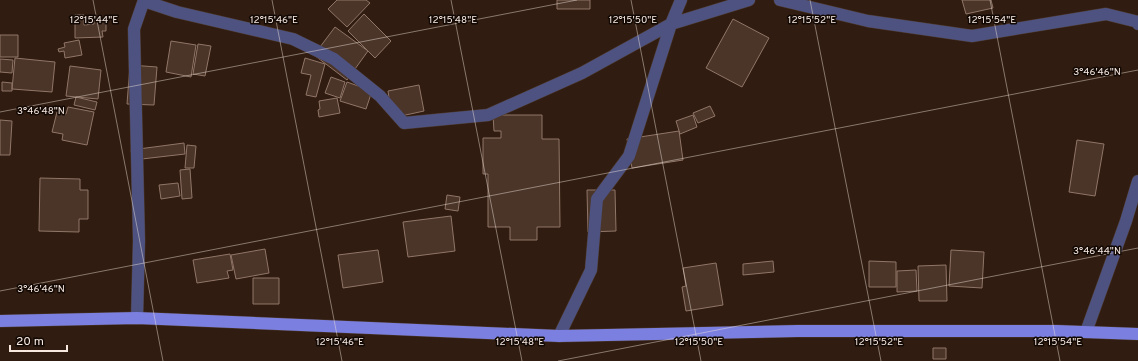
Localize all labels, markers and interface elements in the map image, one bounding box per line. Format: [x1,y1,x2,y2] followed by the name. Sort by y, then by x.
[70,14,118,27] text: 12°15'44"E
[250,14,298,27] text: 12°15'46"E
[429,14,477,27] text: 12°15'48"E
[609,14,657,27] text: 12°15'50"E
[788,14,836,27] text: 12°15'52"E
[968,14,1016,27] text: 12°15'54"E
[1073,66,1121,79] text: 3°46'46"N
[17,105,65,118] text: 3°46'48"N
[1073,245,1121,258] text: 3°46'44"N
[17,283,65,296] text: 3°46'46"N
[10,327,67,353] scale bar
[16,334,44,350] text: 20 m
[316,336,364,349] text: 12°15'46"E
[496,336,544,349] text: 12°15'48"E
[675,336,723,349] text: 12°15'50"E
[855,336,903,349] text: 12°15'52"E
[1034,336,1082,349] text: 12°15'54"E

